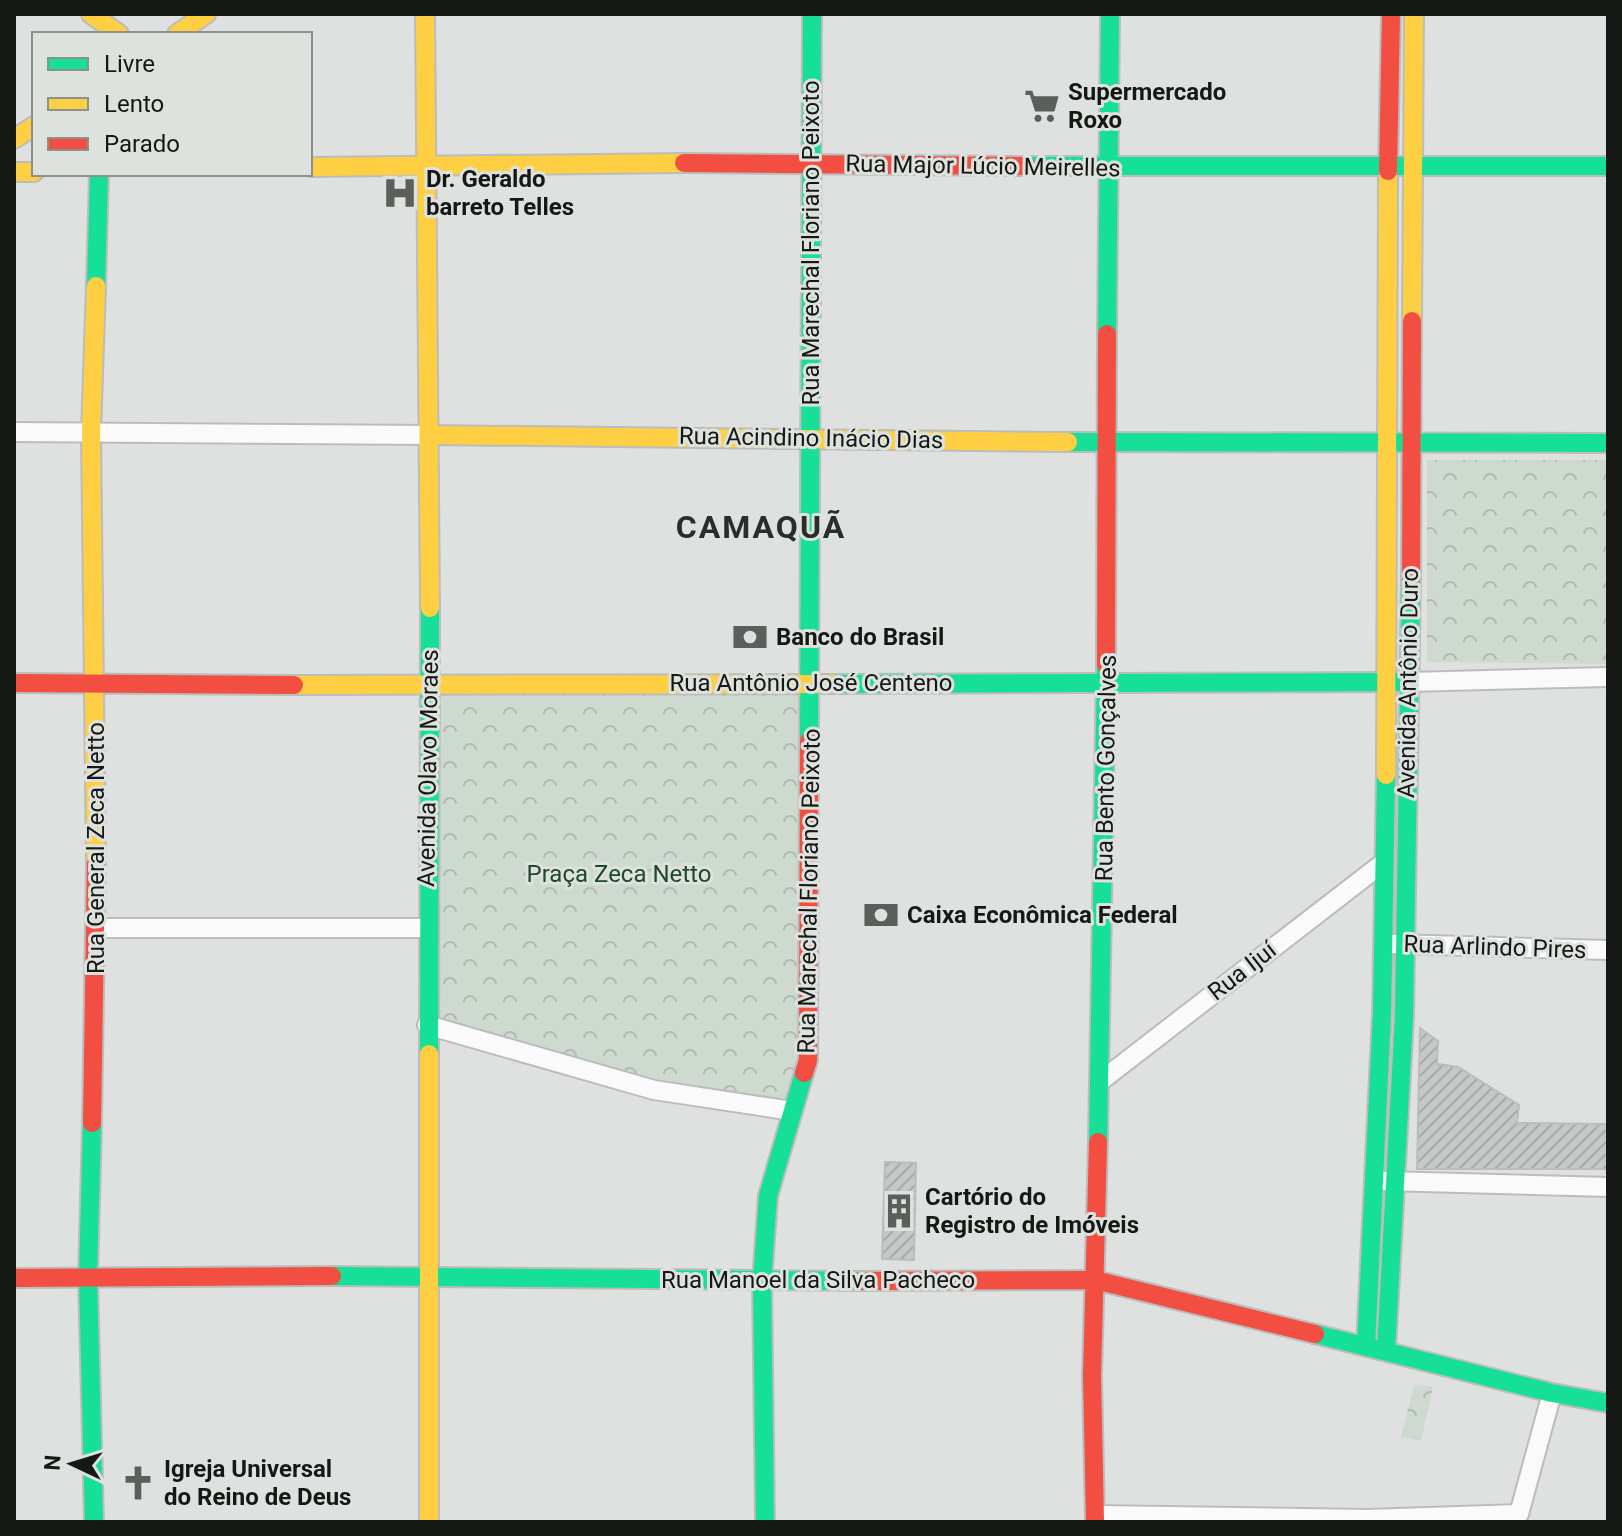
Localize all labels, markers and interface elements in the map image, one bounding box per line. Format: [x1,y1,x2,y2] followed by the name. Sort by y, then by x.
[32,32,312,176] legend
[104,50,155,78] text: Livre
[1068,78,1226,134] place label: Supermercado Roxo
[797,80,825,406] street label: Rua Marechal Floriano Peixoto
[1023,87,1061,125] supermarket icon: Supermercado Roxo
[104,90,164,118] text: Lento
[104,130,180,158] text: Parado
[845,150,1121,182] street label: Rua Major Lúcio Meirelles
[426,165,574,221] place label: Dr. Geraldo barreto Telles
[381,174,419,212] hospital icon: Dr. Geraldo barreto Telles
[679,422,943,454] street label: Rua Acindino Inácio Dias
[676,508,846,546] district label: CAMAQUÃ
[1392,568,1424,798] street label: Avenida Antônio Duro
[731,618,769,656] bank icon: Banco do Brasil
[776,623,944,651] place label: Banco do Brasil
[412,649,444,887] street label: Avenida Olavo Moraes
[1090,654,1122,882] street label: Rua Bento Gonçalves
[669,669,953,697] street label: Rua Antônio José Centeno
[82,722,110,974] street label: Rua General Zeca Netto
[792,728,826,1054] street label: Rua Marechal Floriano Peixoto
[527,860,711,888] park label: Praça Zeca Netto
[862,896,900,934] bank icon: Caixa Econômica Federal
[907,901,1178,929] place label: Caixa Econômica Federal
[1403,930,1587,964] street label: Rua Arlindo Pires
[1202,935,1282,1006] street label: Rua Ijuí
[925,1183,1139,1239] place label: Cartório do Registro de Imóveis
[880,1192,918,1230] building icon: Cartório do Registro de Imóveis
[661,1266,975,1294] street label: Rua Manoel da Silva Pacheco
[32,1424,112,1504] north arrow
[40,1454,66,1471] text: N
[164,1455,351,1511] place label: Igreja Universal do Reino de Deus
[119,1464,157,1502] church icon: Igreja Universal do Reino de Deus

